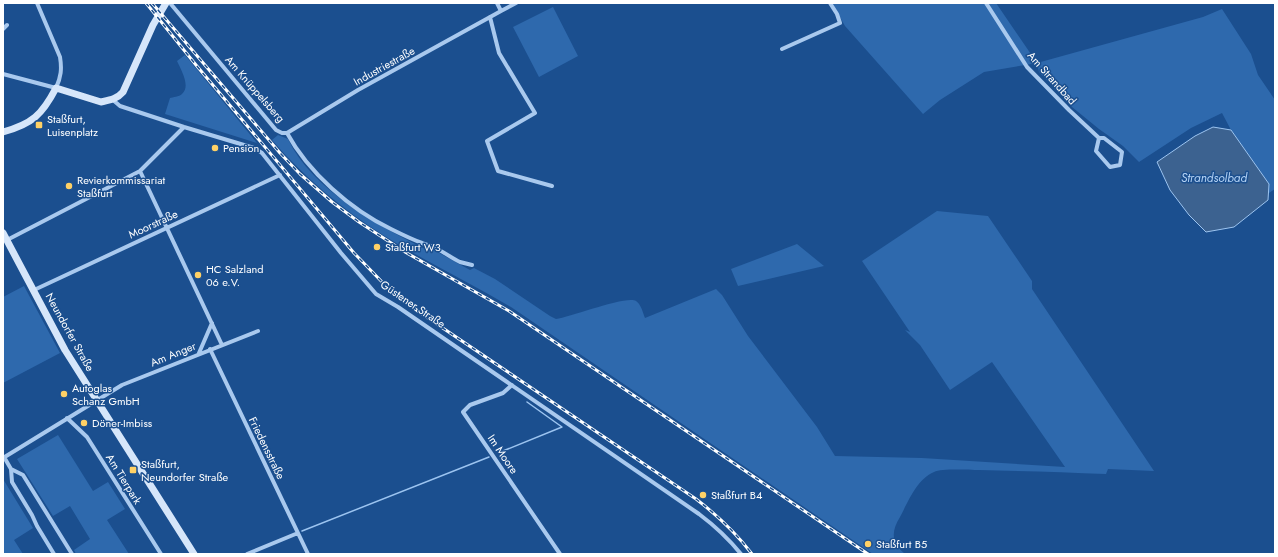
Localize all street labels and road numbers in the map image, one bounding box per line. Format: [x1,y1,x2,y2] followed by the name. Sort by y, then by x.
[350,42,418,89] street label: Industriestraße
[1024,48,1080,108] street label: Am Strandbad
[221,52,289,126] street label: Am Knüppelsberg
[126,205,181,242] street label: Moorstraße
[377,276,449,332] street label: Güstener Straße
[42,290,98,374] street label: Neundorfer Straße
[148,338,198,370] street label: Am Anger
[245,414,289,482] street label: Friedensstraße
[484,431,522,477] street label: Im Moore
[102,451,146,507] street label: Am Tierpark

